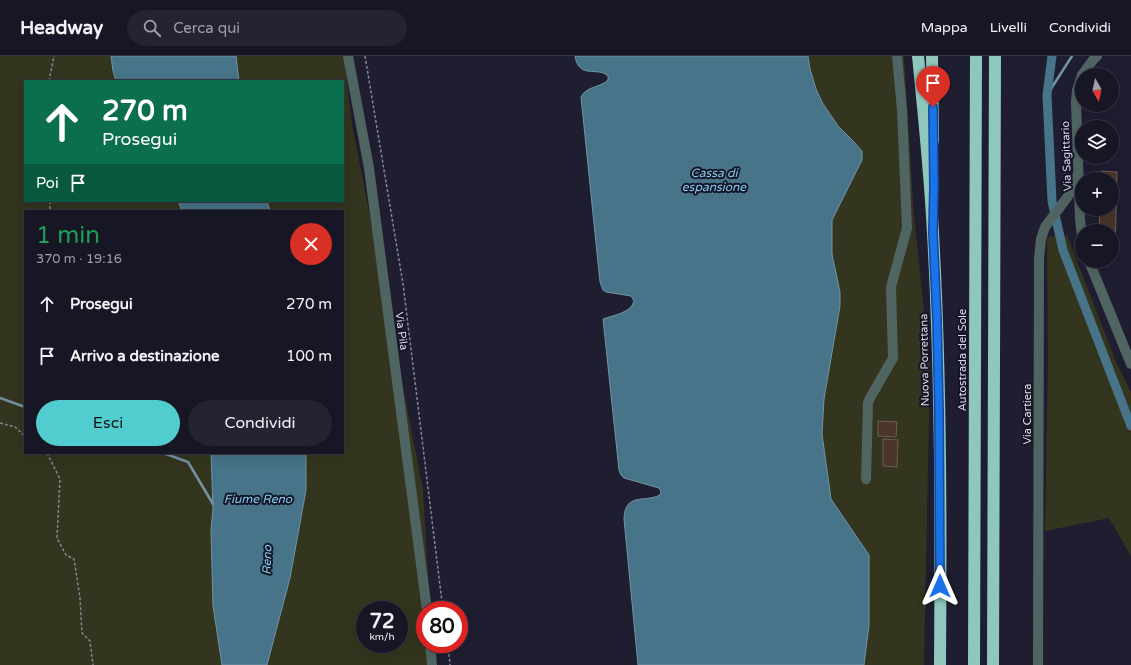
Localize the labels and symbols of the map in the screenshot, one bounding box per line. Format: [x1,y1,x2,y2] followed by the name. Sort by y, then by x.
[916,66,950,107] pin
[1075,68,1119,112] north arrow
[1059,120,1074,191] street label: Via Sagittario
[682,166,747,194] water label: Cassa di espansione
[956,309,969,411] street label: Autostrada del Sole
[392,311,411,351] street label: Via Pila
[917,314,932,406] street label: Nuova Porrettana
[1021,384,1034,444] street label: Via Cartiera
[224,492,293,506] water label: Fiume Reno
[259,544,275,575] water label: Reno
[919,565,961,607] position arrow
[416,601,468,653] speed limit sign: 80

